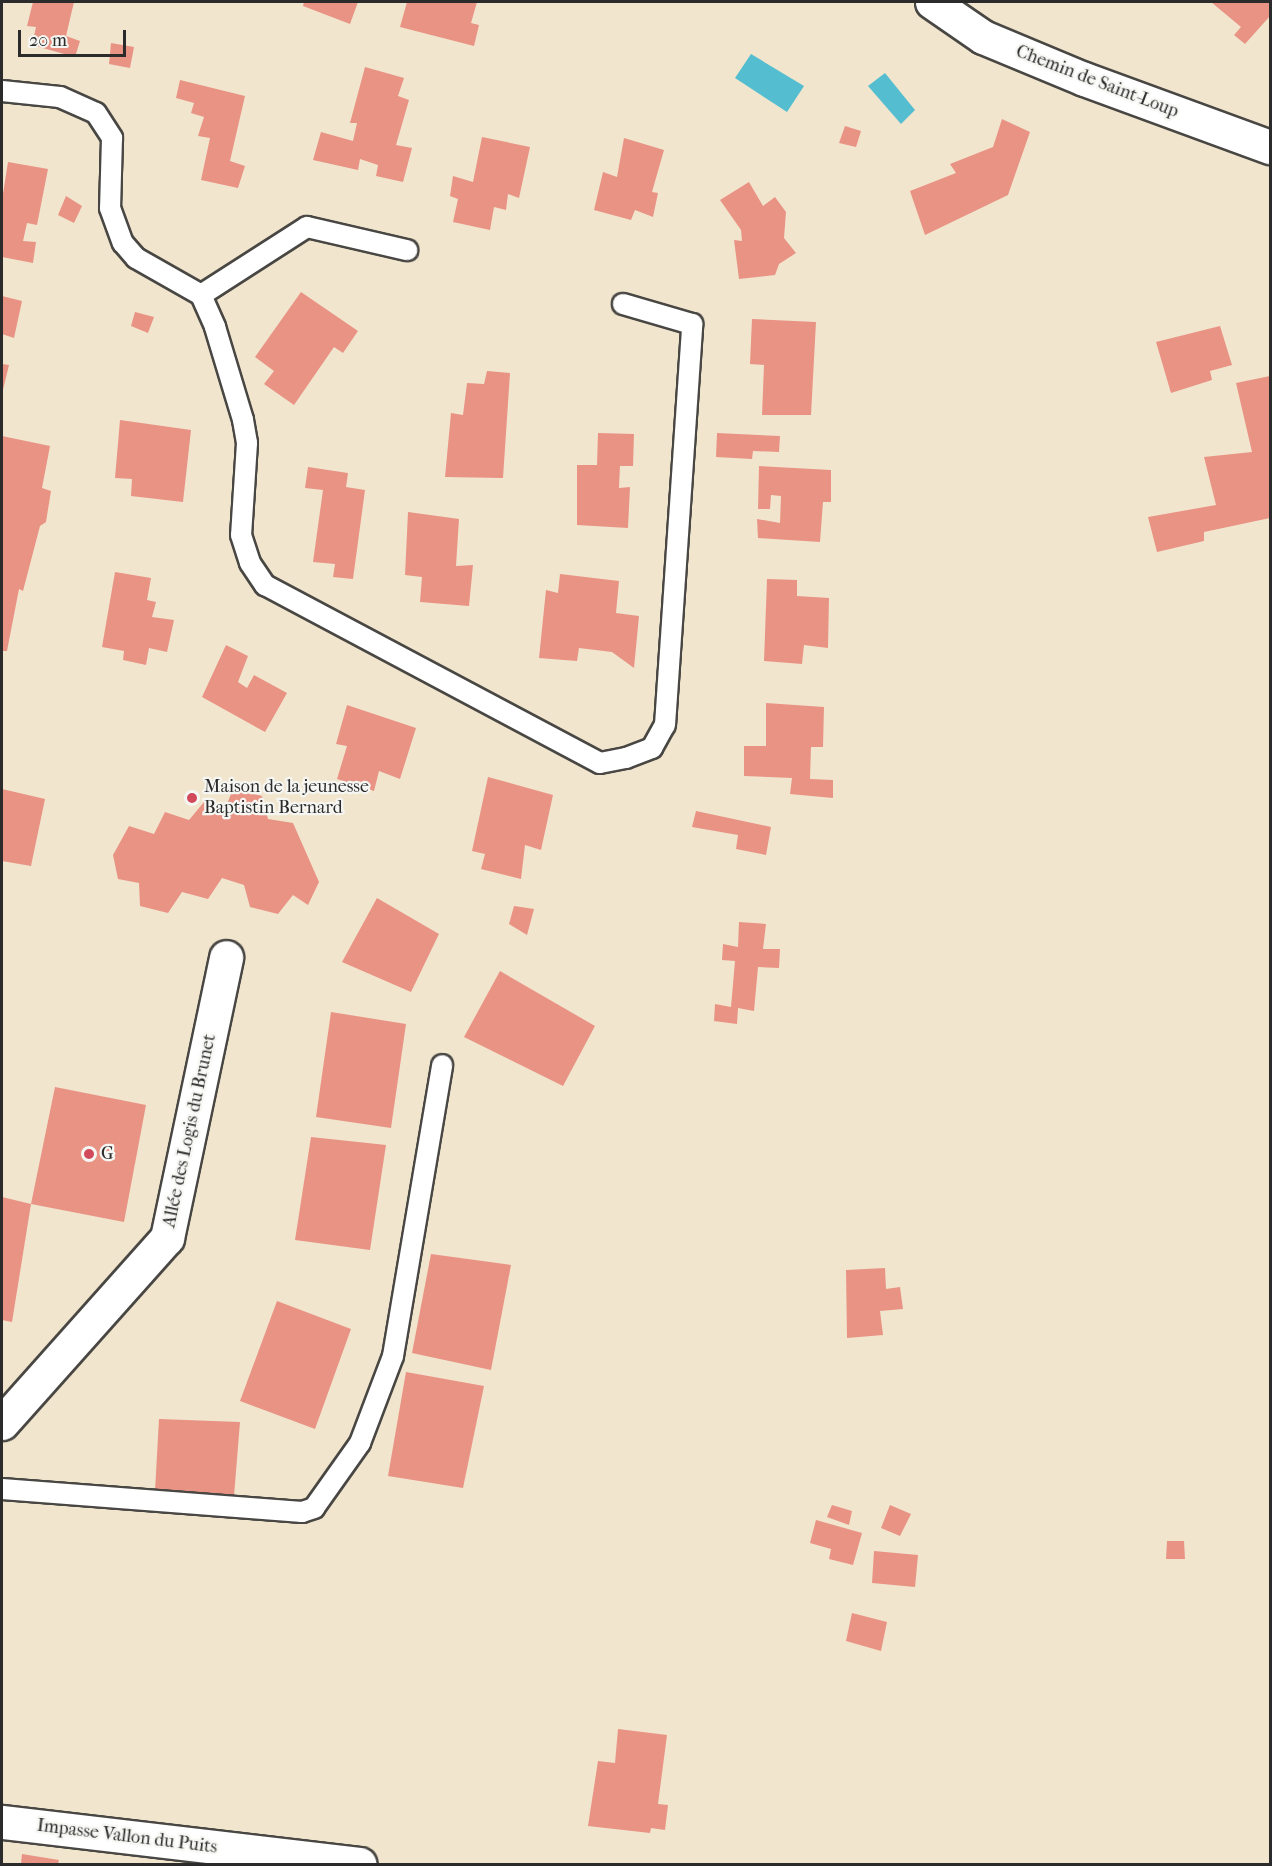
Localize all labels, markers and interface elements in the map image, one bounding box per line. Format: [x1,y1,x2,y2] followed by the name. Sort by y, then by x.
[21,18,129,56] scale bar
[29,30,67,51] text: 20 m
[1013,41,1181,123] street label: Chemin de Saint-Loup
[204,777,369,820] place label: Maison de la jeunesse Baptistin Bernard
[185,791,199,805] marker: Maison de la jeunesse Baptistin Bernard
[159,1032,221,1230] street label: Allée des Logis du Brunet
[101,1143,114,1165] place label: G
[82,1147,96,1161] marker: G
[36,1815,218,1859] street label: Impasse Vallon du Puits

